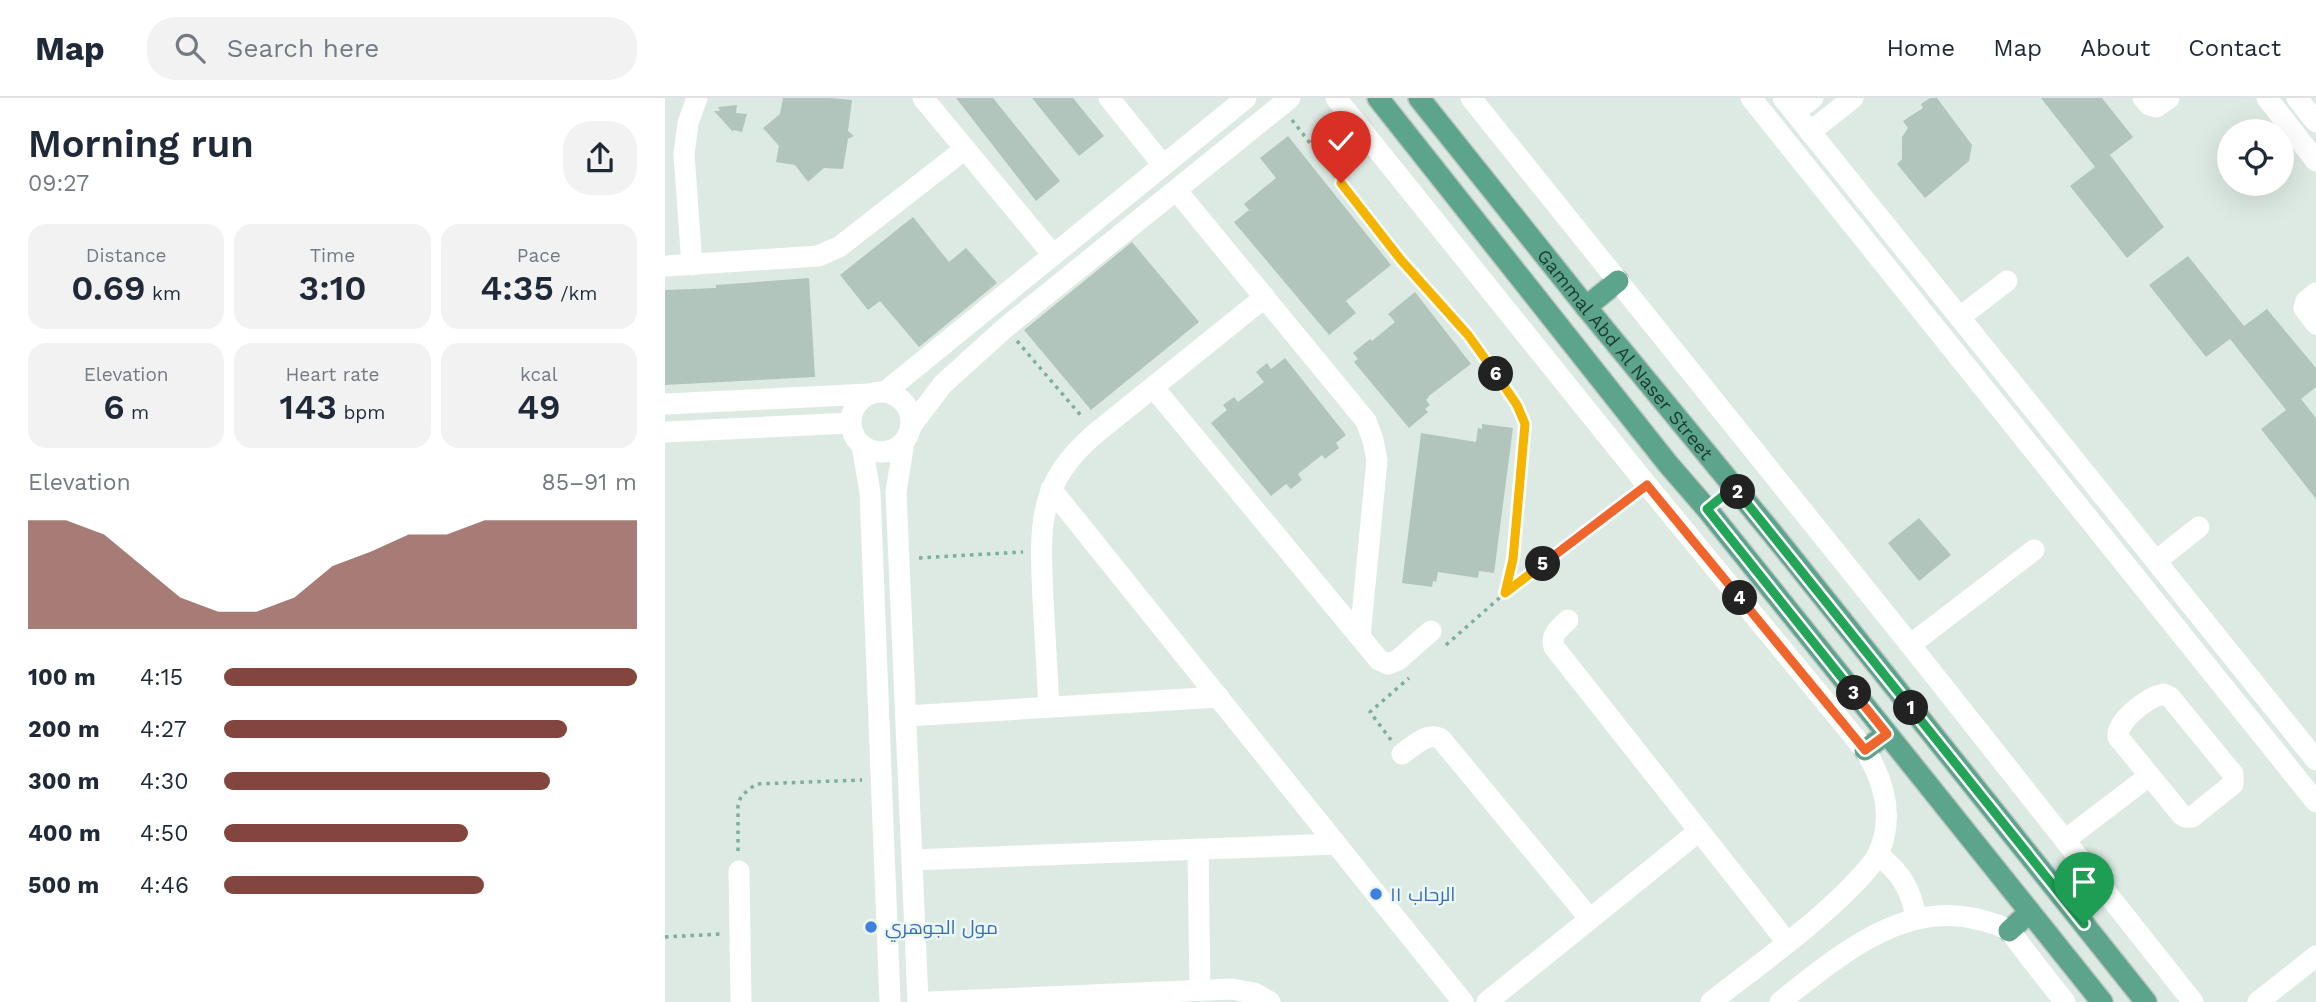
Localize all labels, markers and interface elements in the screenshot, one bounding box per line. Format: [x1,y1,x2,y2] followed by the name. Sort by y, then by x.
[147,17,637,80] search box
[35,29,105,68] text: Map
[171,29,209,67] icon: search
[227,33,379,63] text: Search here
[1887,34,1955,62] text: Home
[1993,34,2042,62] text: Map
[2080,34,2150,62] text: About
[2188,34,2281,62] text: Contact
[1311,111,1371,183] pin
[2217,119,2294,196] map controls
[2217,119,2294,196] button: locate
[563,121,637,195] button: share
[28,122,254,166] text: Morning run
[1322,122,1360,160] icon: check
[28,170,89,197] text: 09:27
[86,244,167,267] text: Distance
[310,244,355,267] text: Time
[517,244,561,267] text: Pace
[1533,244,1718,464] street label: Gammal Abd Al Naser Street
[71,267,146,309] text: 0.69
[299,267,366,309] text: 3:10
[480,267,554,309] text: 4:35
[146,282,181,305] text: km
[554,282,597,305] text: /km
[1479,356,1513,392] pin: 6
[1490,362,1501,385] text: 6
[84,363,169,386] text: Elevation
[286,363,379,386] text: Heart rate
[520,363,558,386] text: kcal
[103,386,125,428] text: 6
[280,386,337,428] text: 143
[517,386,561,428] text: 49
[125,401,149,424] text: m
[337,401,385,424] text: bpm
[28,469,131,496] text: Elevation
[542,469,637,496] text: 85–91 m
[1721,474,1755,510] pin: 2
[1732,480,1743,503] text: 2
[1525,546,1561,582] pin: 5
[1537,552,1548,575] text: 5
[1723,580,1757,616] pin: 4
[1733,586,1746,609] text: 4
[28,664,96,691] text: 100 m
[140,664,183,691] text: 4:15
[1837,676,1871,710] pin: 3
[1848,681,1859,704] text: 3
[1893,690,1929,726] pin: 1
[1906,696,1915,719] text: 1
[28,716,100,743] text: 200 m
[140,716,187,743] text: 4:27
[28,768,99,795] text: 300 m
[140,768,189,795] text: 4:30
[28,820,101,847] text: 400 m
[140,820,189,847] text: 4:50
[2054,852,2114,924] pin
[2065,863,2103,901] icon: arrive
[28,872,99,899] text: 500 m
[140,872,189,899] text: 4:46
[1390,883,1455,906] place label: الرحاب ١١
[1368,886,1384,902] marker: الرحاب ١١
[885,916,998,942] place label: مول الجوهري
[863,919,879,935] marker: مول الجوهري

